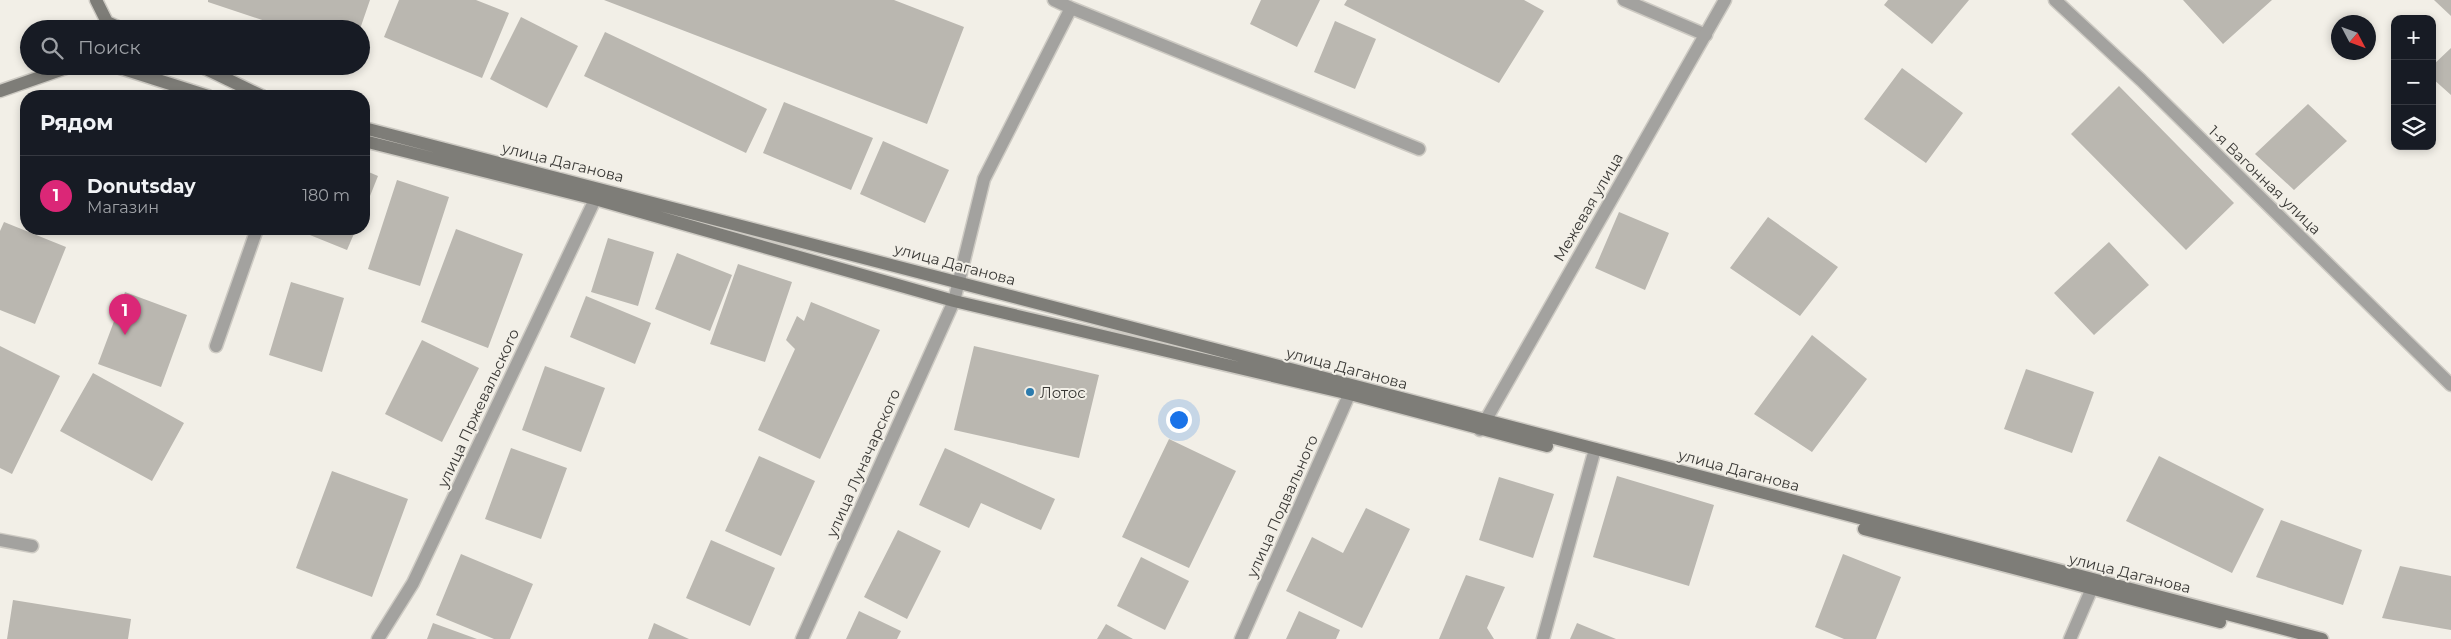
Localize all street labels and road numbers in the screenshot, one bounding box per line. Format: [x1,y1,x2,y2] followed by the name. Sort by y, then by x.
[2205,121,2325,239] street label: 1-я Вагонная улица
[499,137,626,186] street label: улица Даганова
[1549,149,1627,265] street label: Межевая улица
[891,238,1018,289] street label: улица Даганова
[432,326,523,491] street label: улица Пржевальского
[1283,342,1410,393] street label: улица Даганова
[821,386,904,541] street label: улица Луначарского
[1242,432,1322,581] street label: улица Подвального
[1675,444,1802,495] street label: улица Даганова
[2066,548,2193,597] street label: улица Даганова

